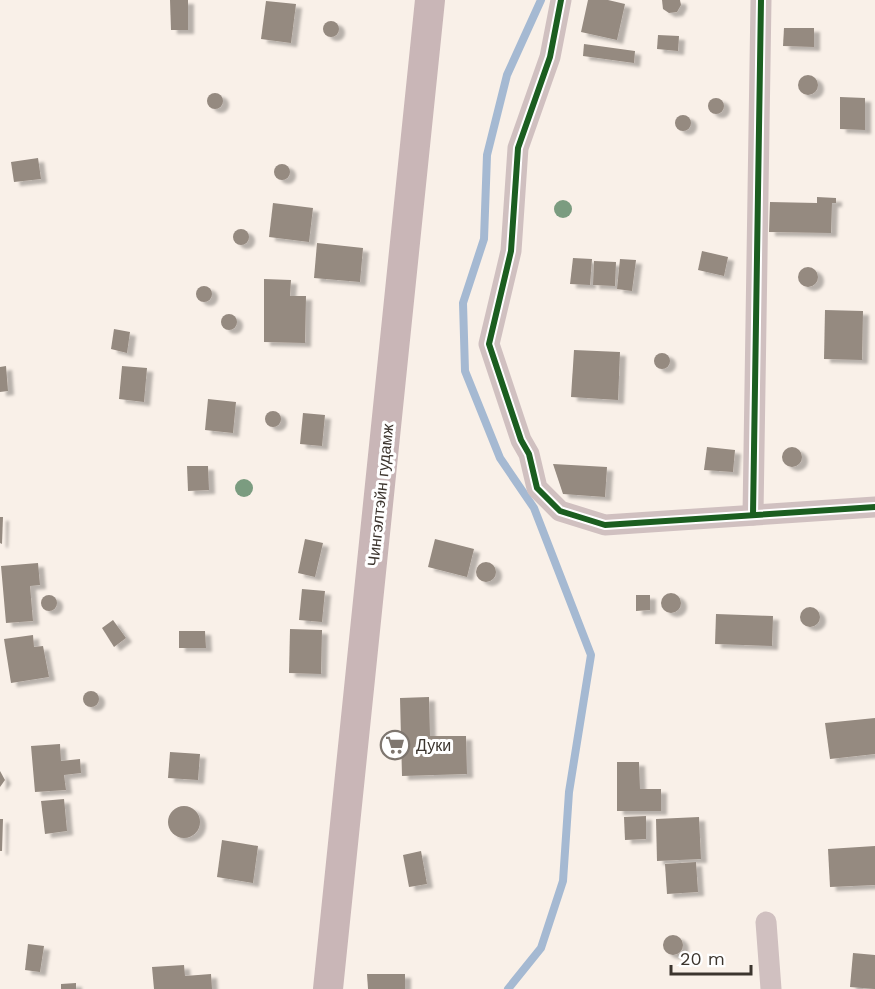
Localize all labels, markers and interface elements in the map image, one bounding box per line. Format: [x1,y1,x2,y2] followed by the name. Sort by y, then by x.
[364,422,397,567] street label: Чингэлтэйн гудамж
[379,729,411,761] supermarket icon: Дуки
[416,736,451,755] place label: Дуки
[671,938,750,976] scale bar
[680,948,725,969] text: 20 m

